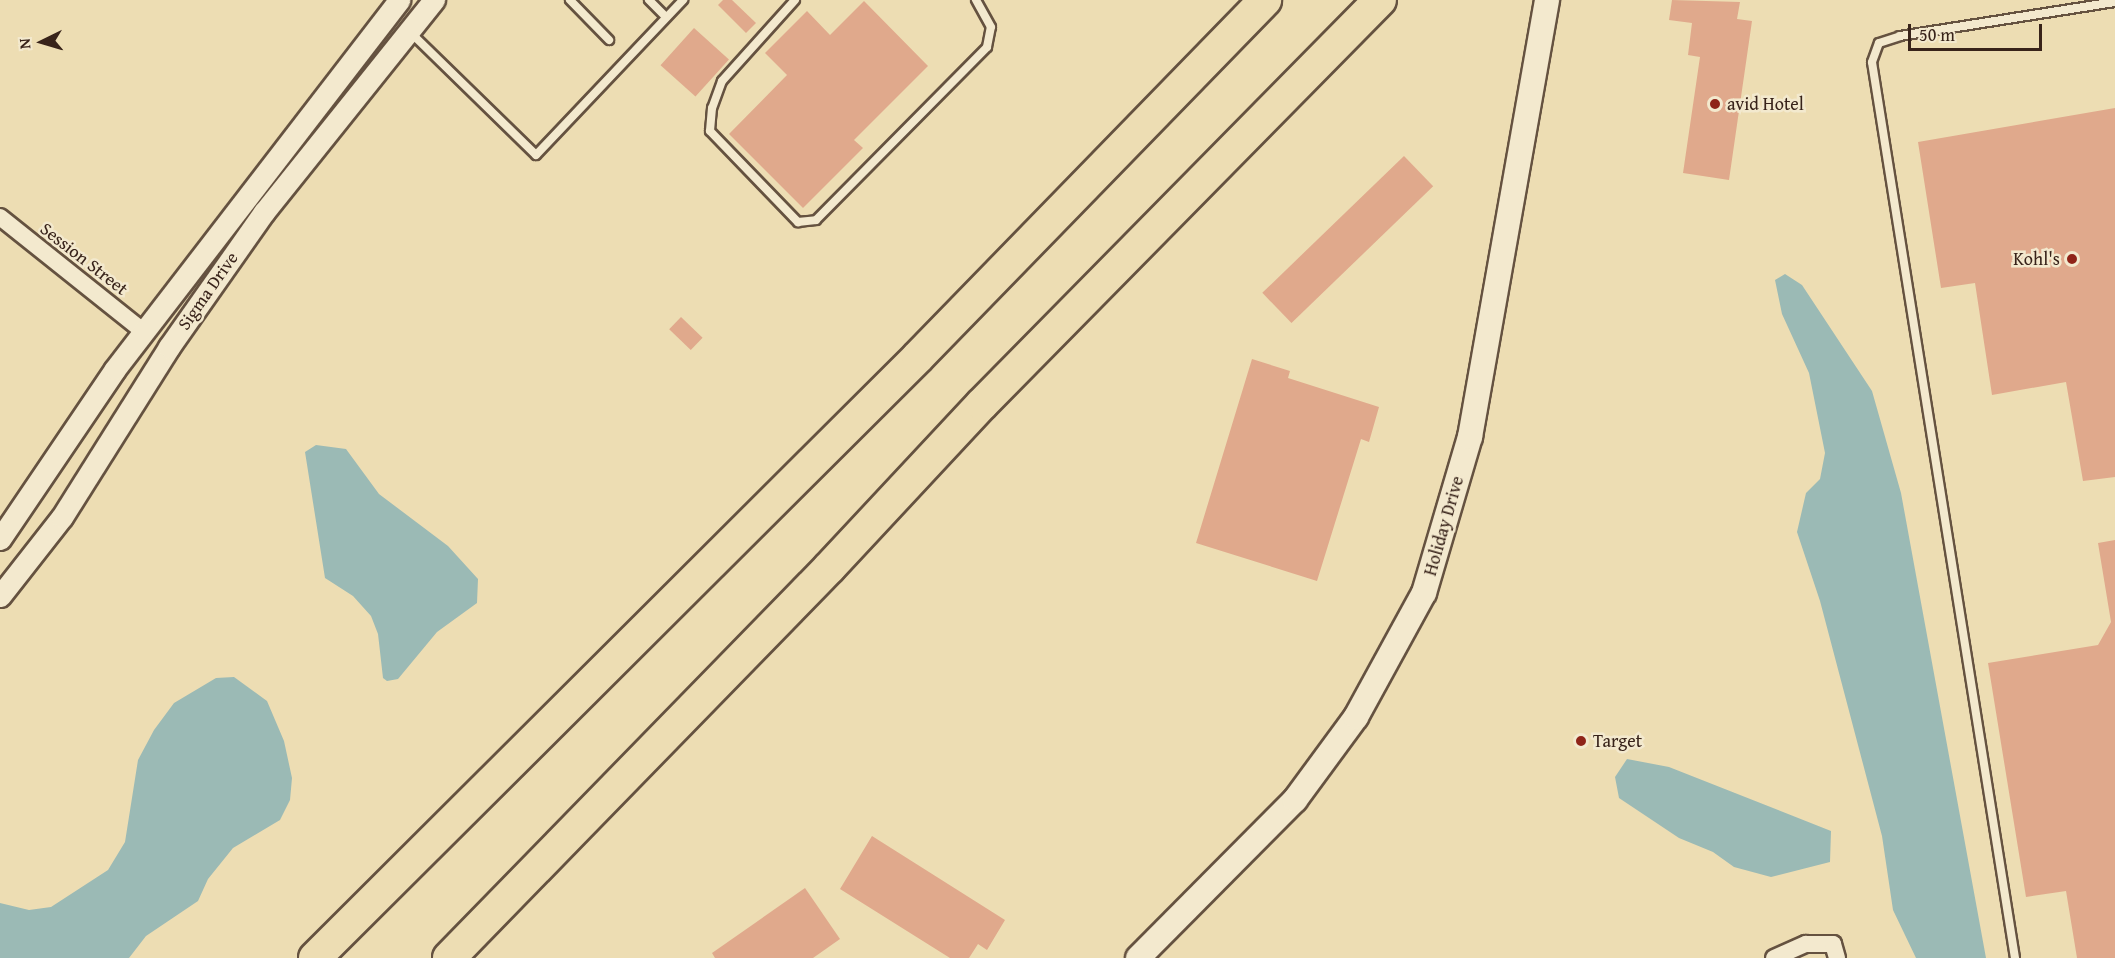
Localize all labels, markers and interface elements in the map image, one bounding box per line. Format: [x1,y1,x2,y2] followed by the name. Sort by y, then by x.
[12,12,72,72] north arrow
[1911,12,2044,50] scale bar
[1919,21,1955,48] text: 50 m
[12,37,36,50] text: N
[1727,93,1804,115] place label: avid Hotel
[1708,97,1722,111] marker: avid Hotel
[36,218,132,300] street label: Session Street
[173,248,243,334] street label: Sigma Drive
[2013,248,2060,270] place label: Kohl's
[2065,252,2079,266] marker: Kohl's
[1419,474,1469,578] street label: Holiday Drive
[1593,730,1642,752] place label: Target
[1574,734,1588,748] marker: Target

